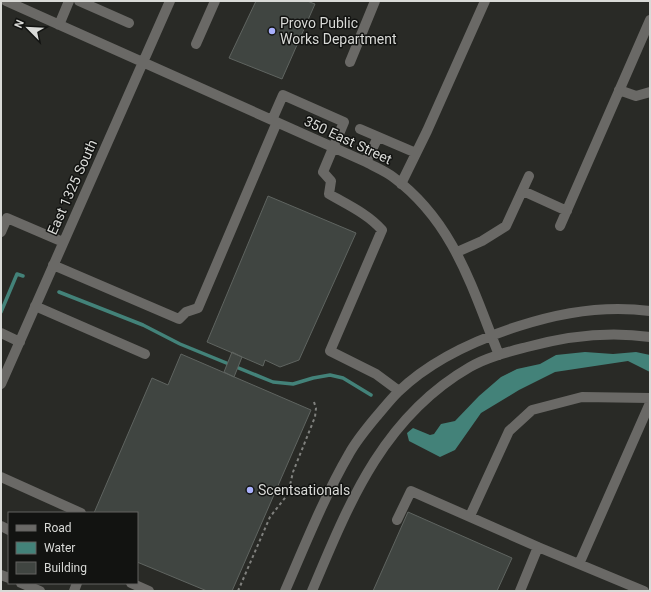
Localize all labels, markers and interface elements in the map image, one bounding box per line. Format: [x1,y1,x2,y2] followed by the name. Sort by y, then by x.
[8,8,48,48] north arrow
[280,15,397,47] place label: Provo Public Works Department
[12,18,27,30] text: N
[267,26,277,36] marker: Provo Public Works Department
[302,113,395,167] street label: 350 East Street
[44,137,100,237] street label: East 1325 South
[258,482,350,498] place label: Scentsationals
[245,485,255,495] marker: Scentsationals
[8,512,138,584] legend
[44,521,72,535] text: Road
[44,541,75,555] text: Water
[44,561,87,575] text: Building

